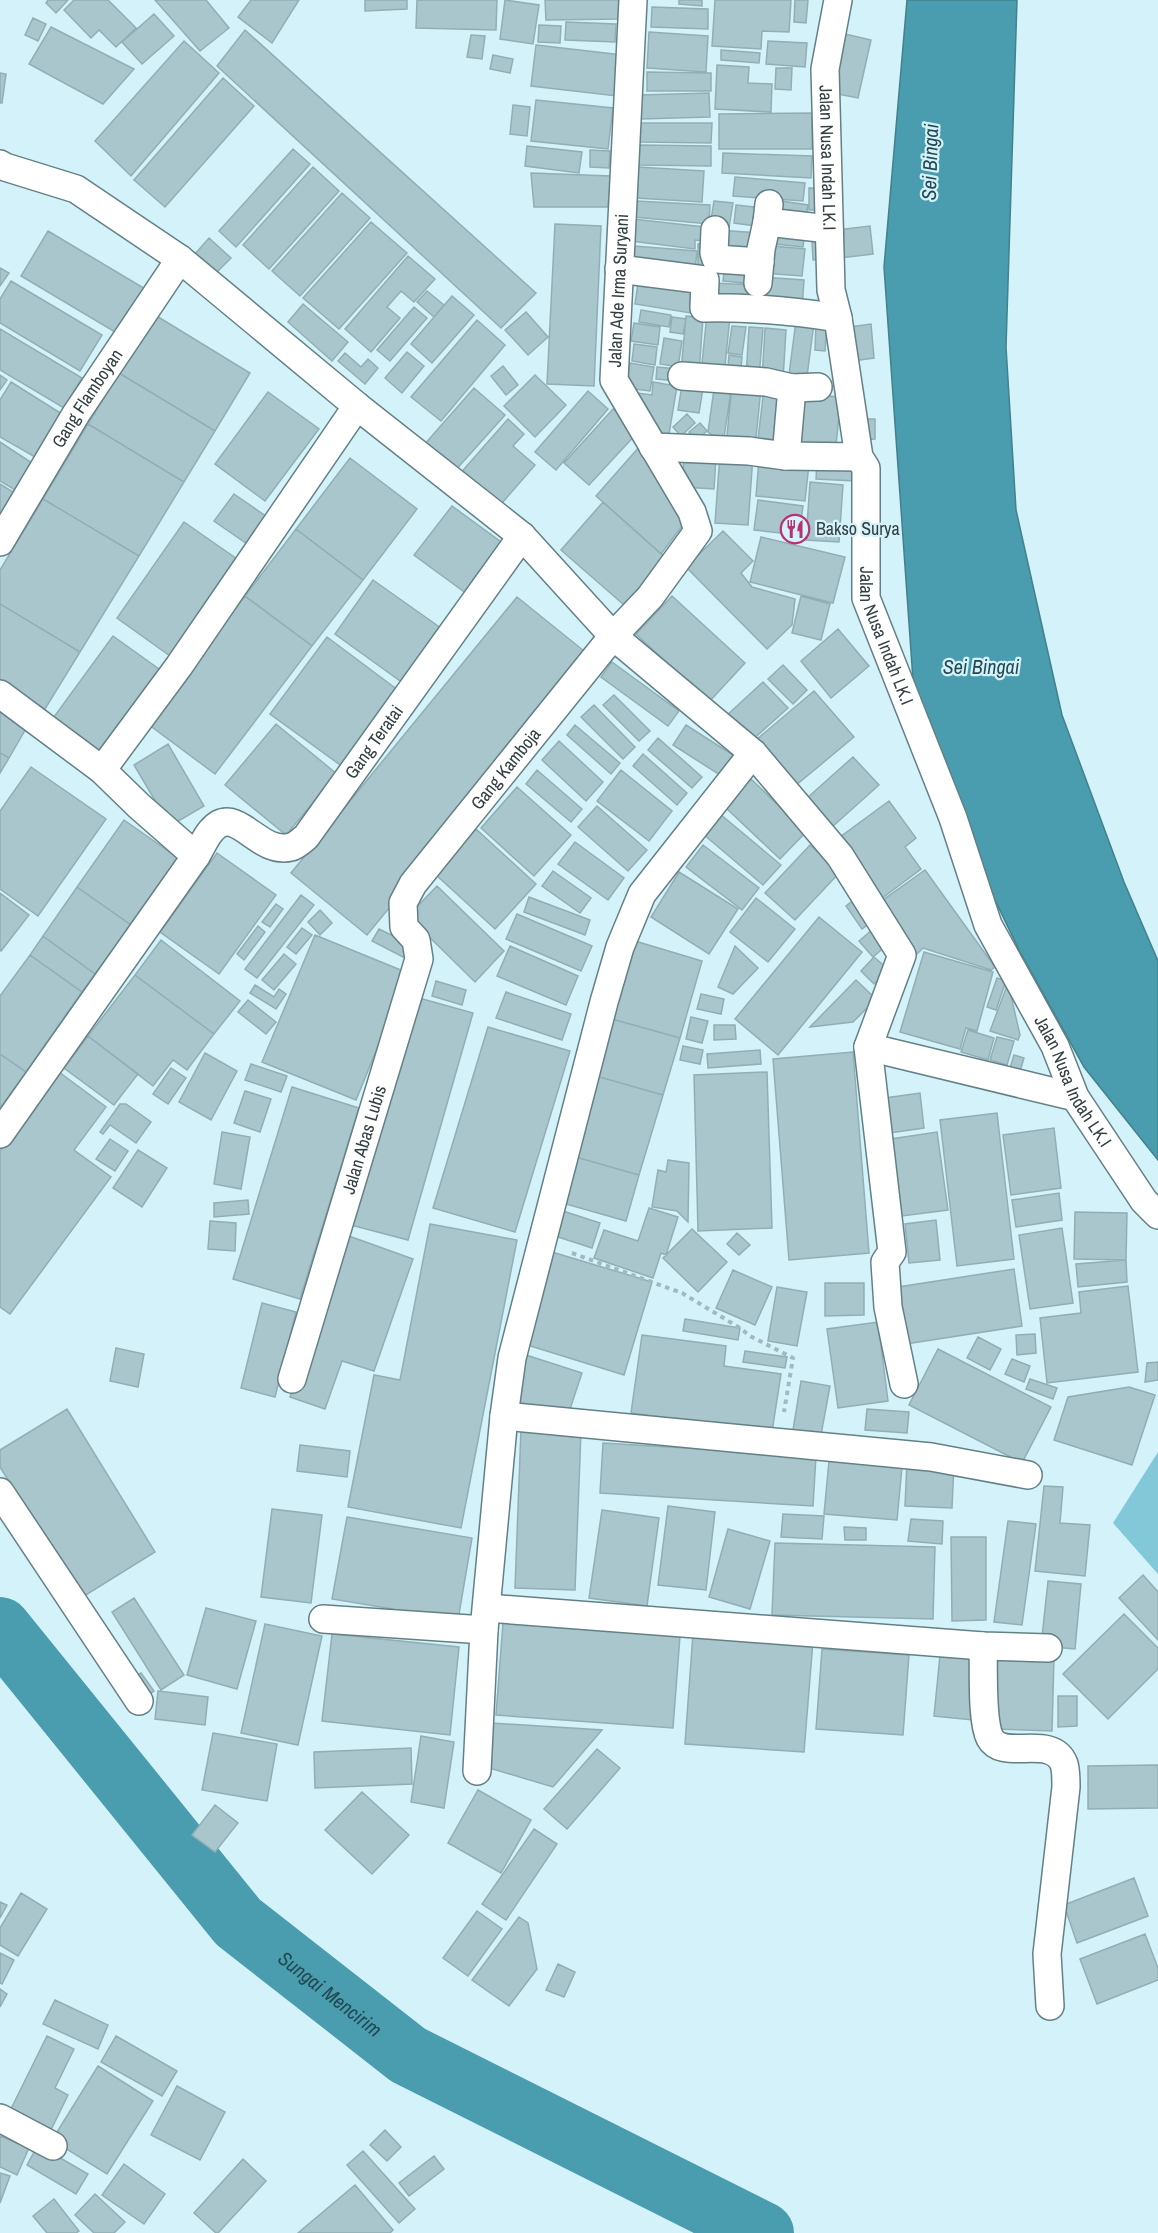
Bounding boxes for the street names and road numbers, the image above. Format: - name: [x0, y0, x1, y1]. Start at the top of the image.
- street label: Jalan Nusa Indah LK.I: [813, 85, 842, 231]
- street label: Jalan Ade Irma Suryani: [602, 213, 634, 368]
- street label: Gang Flamboyan: [46, 344, 128, 452]
- street label: Jalan Nusa Indah LK.I: [854, 567, 920, 708]
- street label: Gang Teratai: [339, 700, 409, 784]
- street label: Gang Kamboja: [465, 722, 546, 815]
- street label: Jalan Nusa Indah LK.I: [1029, 1011, 1118, 1152]
- street label: Jalan Abas Lubis: [336, 1082, 392, 1197]

